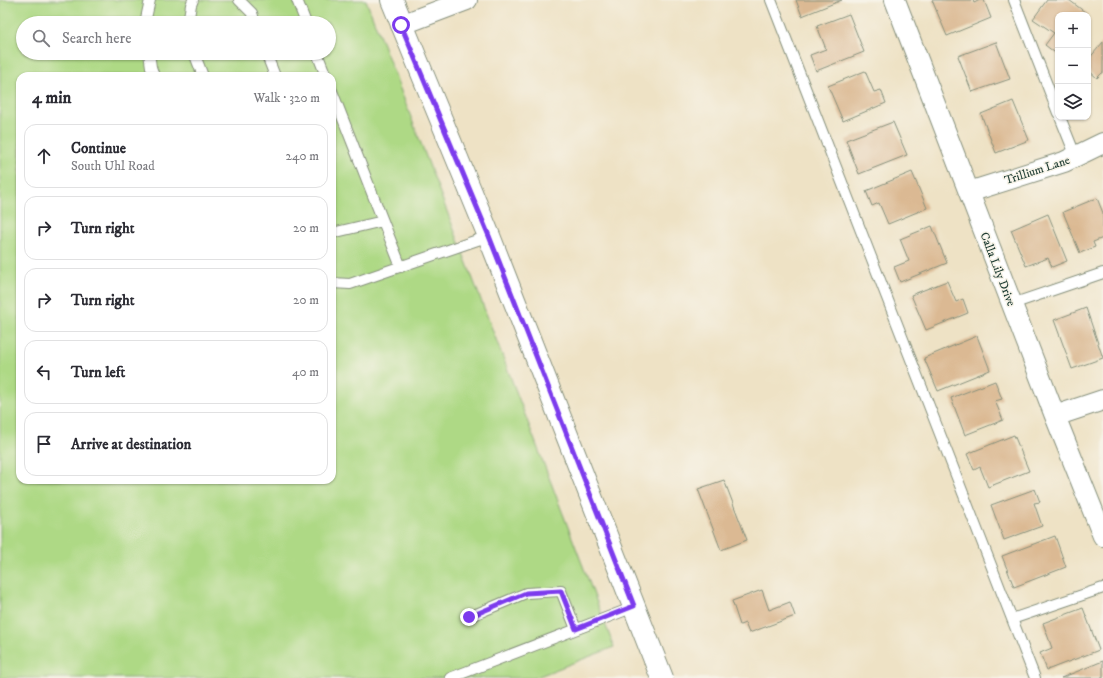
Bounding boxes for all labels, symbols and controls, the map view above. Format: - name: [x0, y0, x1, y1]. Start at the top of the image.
- map controls: [1055, 12, 1091, 120]
- button: +: [1055, 12, 1091, 48]
- search box: [16, 16, 336, 60]
- route start: [392, 16, 410, 34]
- icon: search: [30, 27, 52, 49]
- text: Search here: [62, 29, 131, 48]
- button: −: [1055, 48, 1091, 84]
- button: layers: [1055, 84, 1091, 120]
- text: 4 min: [32, 87, 71, 109]
- text: Walk · 320 m: [254, 90, 320, 106]
- text: Continue: [71, 139, 126, 158]
- icon: ahead: [33, 145, 55, 167]
- text: 240 m: [286, 148, 319, 164]
- street label: Trillium Lane: [1002, 153, 1072, 188]
- text: South Uhl Road: [71, 158, 155, 174]
- icon: right: [33, 217, 55, 239]
- text: Turn right: [71, 219, 134, 238]
- text: 20 m: [293, 220, 319, 236]
- street label: Calla Lily Drive: [977, 230, 1019, 308]
- icon: right: [33, 289, 55, 311]
- text: Turn right: [71, 291, 134, 310]
- text: 20 m: [293, 292, 319, 308]
- icon: left: [33, 361, 55, 383]
- text: Turn left: [71, 363, 125, 382]
- text: 40 m: [292, 364, 319, 380]
- icon: arrive: [33, 433, 55, 455]
- text: Arrive at destination: [71, 435, 191, 454]
- route end: [460, 608, 478, 626]

